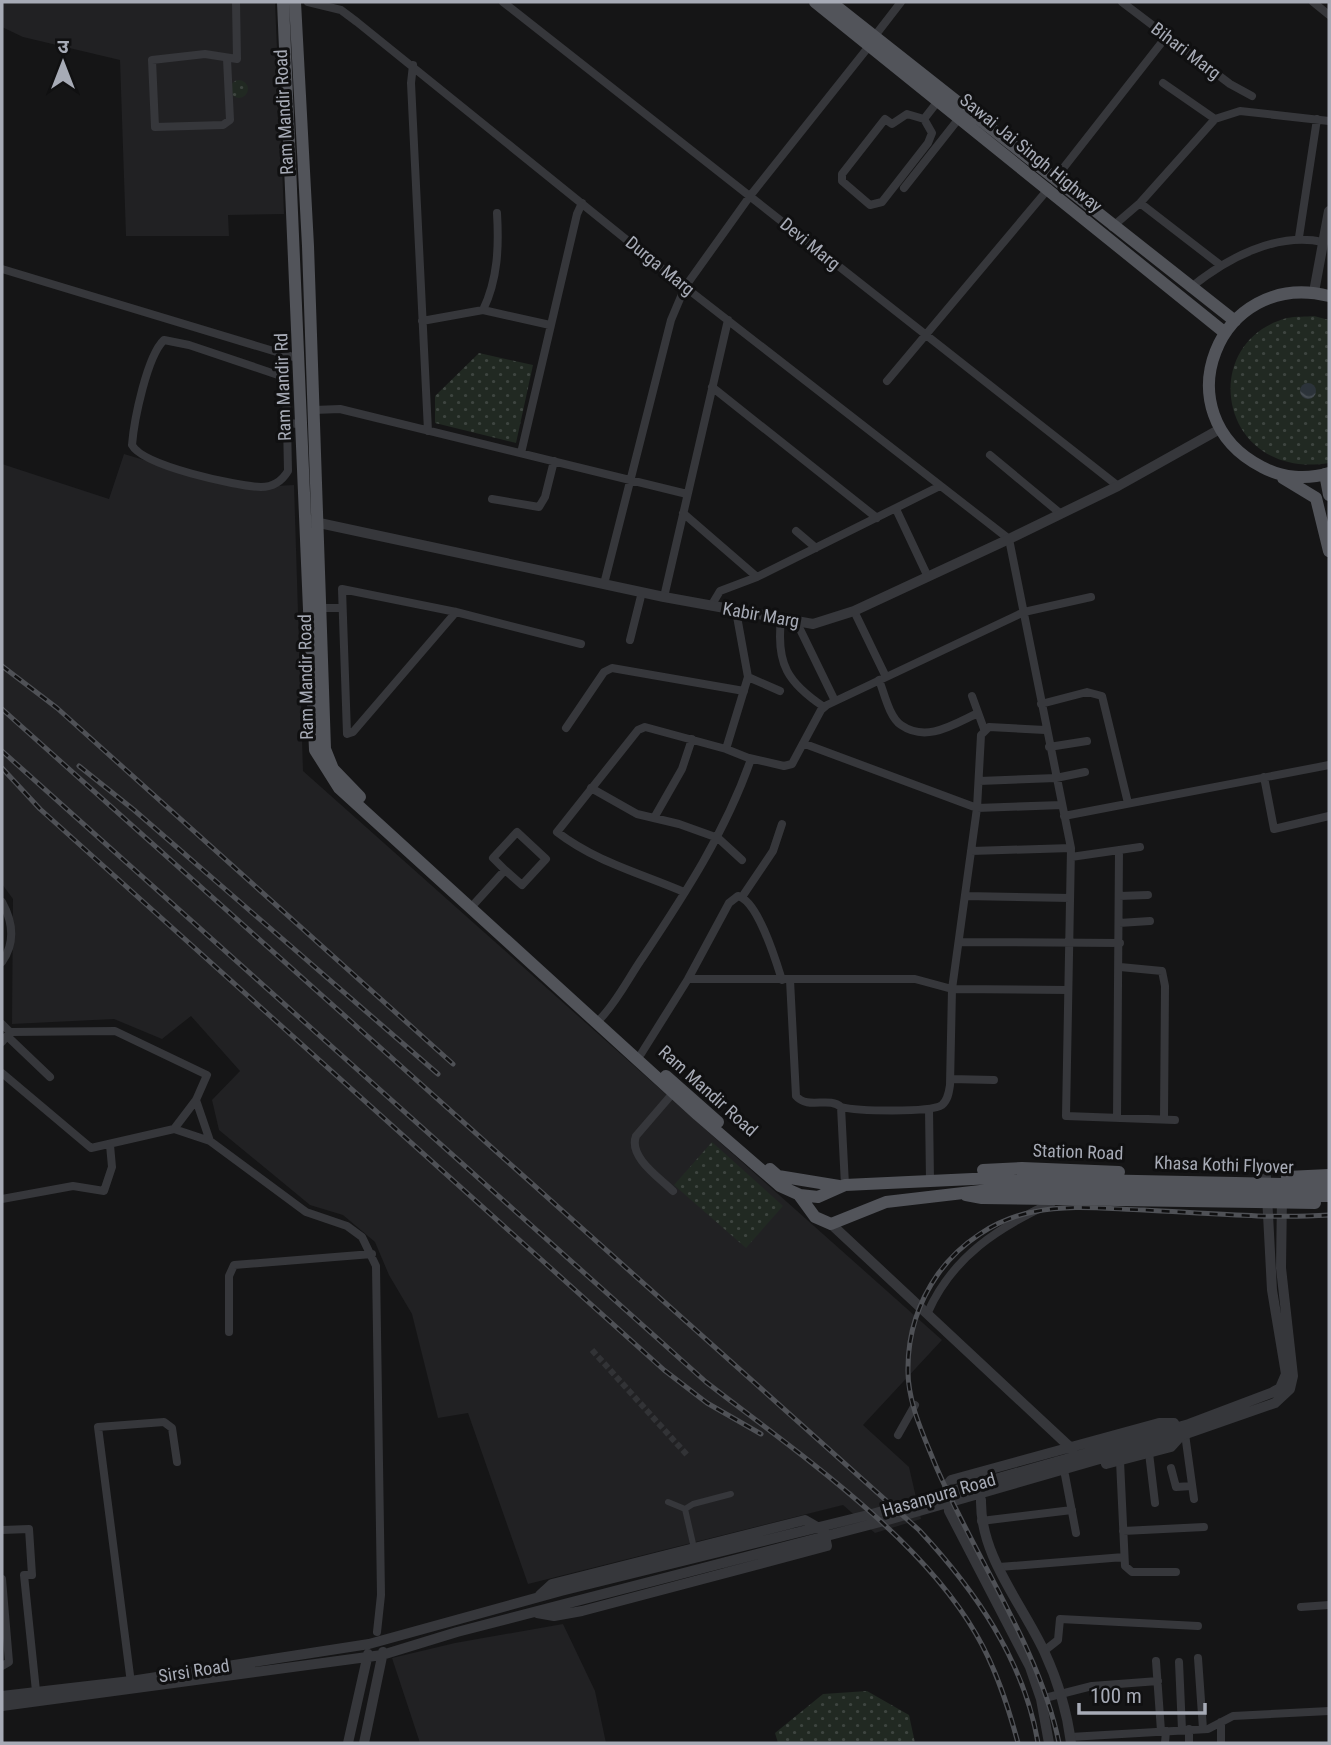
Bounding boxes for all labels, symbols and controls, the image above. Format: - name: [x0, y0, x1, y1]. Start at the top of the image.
- street label: Bihari Marg: [1147, 18, 1225, 83]
- north arrow: [28, 28, 98, 98]
- text: उ: [57, 35, 69, 58]
- street label: Ram Mandir Road: [270, 49, 297, 175]
- street label: Sawai Jai Singh Highway: [956, 89, 1107, 217]
- street label: Devi Marg: [776, 213, 845, 274]
- street label: Durga Marg: [622, 232, 699, 300]
- street label: Ram Mandir Rd: [270, 333, 295, 441]
- street label: Kabir Marg: [721, 597, 801, 632]
- street label: Ram Mandir Road: [294, 614, 317, 740]
- street label: Ram Mandir Road: [655, 1041, 762, 1140]
- street label: Station Road: [1032, 1139, 1124, 1164]
- street label: Khasa Kothi Flyover: [1154, 1152, 1295, 1177]
- street label: Hasanpura Road: [880, 1468, 998, 1521]
- street label: Sirsi Road: [157, 1655, 231, 1686]
- scale bar: [1079, 1672, 1205, 1716]
- text: 100 m: [1090, 1684, 1142, 1708]

